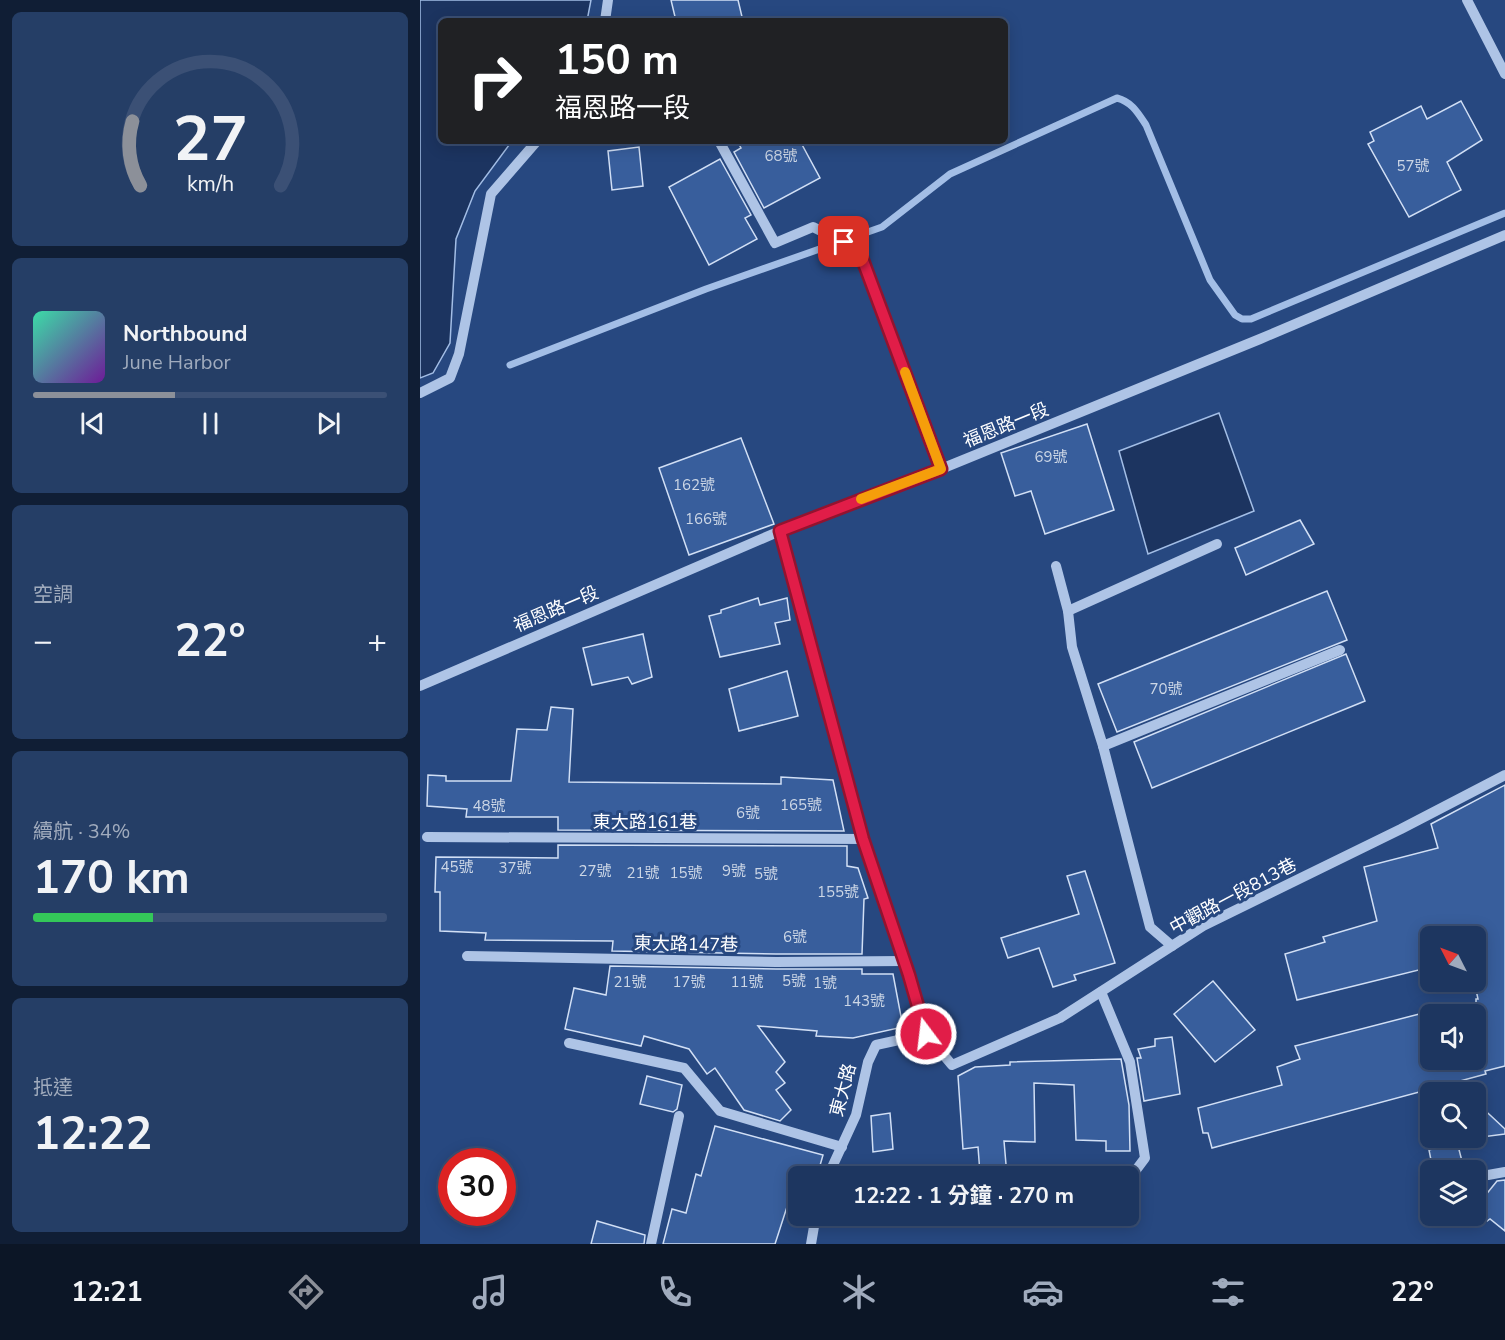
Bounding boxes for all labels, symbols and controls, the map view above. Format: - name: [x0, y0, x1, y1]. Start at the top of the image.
- text: 150 m: [555, 32, 679, 89]
- icon: right: [456, 42, 534, 120]
- text: 福恩路一段: [555, 90, 690, 127]
- text: 27: [173, 97, 247, 182]
- house number: 68號: [764, 146, 798, 166]
- house number: 57號: [1396, 156, 1430, 176]
- text: km/h: [186, 170, 234, 200]
- pin: [818, 216, 869, 267]
- icon: arrive: [827, 225, 860, 258]
- text: Northbound: [123, 319, 247, 349]
- text: June Harbor: [123, 349, 231, 376]
- street label: 福恩路一段: [960, 397, 1052, 453]
- icon: previous: [76, 407, 109, 440]
- icon: pause: [194, 407, 227, 440]
- icon: next: [312, 407, 345, 440]
- house number: 69號: [1034, 447, 1068, 467]
- house number: 162號: [673, 475, 715, 495]
- house number: 166號: [685, 509, 727, 529]
- street label: 福恩路一段: [510, 580, 602, 638]
- text: 空調: [33, 581, 73, 608]
- text: 22°: [174, 611, 246, 672]
- text: −: [33, 619, 53, 664]
- text: +: [367, 619, 387, 664]
- house number: 70號: [1149, 679, 1183, 699]
- house number: 165號: [780, 795, 822, 815]
- house number: 48號: [472, 796, 506, 816]
- house number: 6號: [736, 803, 760, 823]
- street label: 東大路161巷: [593, 810, 697, 834]
- text: 續航 · 34%: [33, 818, 130, 845]
- text: 170 km: [33, 848, 190, 909]
- street label: 中觀路一段813巷: [1165, 852, 1301, 940]
- house number: 45號: [440, 857, 474, 877]
- house number: 37號: [498, 858, 532, 878]
- house number: 27號: [578, 861, 612, 881]
- house number: 9號: [722, 861, 746, 881]
- house number: 21號: [626, 863, 660, 883]
- house number: 15號: [669, 863, 703, 883]
- house number: 5號: [754, 864, 778, 884]
- house number: 155號: [817, 882, 859, 902]
- north arrow: [1420, 926, 1486, 992]
- map controls: [1420, 926, 1486, 1226]
- house number: 6號: [783, 927, 807, 947]
- street label: 東大路147巷: [634, 931, 738, 957]
- house number: 5號: [782, 971, 806, 991]
- house number: 21號: [613, 972, 647, 992]
- house number: 17號: [672, 972, 706, 992]
- house number: 11號: [730, 972, 764, 992]
- house number: 1號: [813, 973, 837, 993]
- house number: 143號: [843, 991, 885, 1011]
- position arrow: [894, 1002, 958, 1066]
- button: sound: [1420, 1004, 1486, 1070]
- street label: 東大路: [824, 1061, 862, 1119]
- text: 抵達: [33, 1074, 73, 1101]
- button: search: [1420, 1082, 1486, 1148]
- text: 12:22: [33, 1104, 152, 1165]
- speed limit sign: 30: [438, 1148, 516, 1226]
- button: layers: [1420, 1160, 1486, 1226]
- text: 12:22 · 1 分鐘 · 270 m: [853, 1181, 1074, 1211]
- icon: directions: [285, 1271, 327, 1313]
- icon: music: [469, 1271, 511, 1313]
- icon: phone: [654, 1271, 696, 1313]
- icon: climate: [838, 1271, 880, 1313]
- icon: car: [1022, 1271, 1064, 1313]
- icon: filters: [1207, 1271, 1249, 1313]
- text: 12:21: [71, 1274, 143, 1311]
- text: 22°: [1391, 1274, 1434, 1311]

